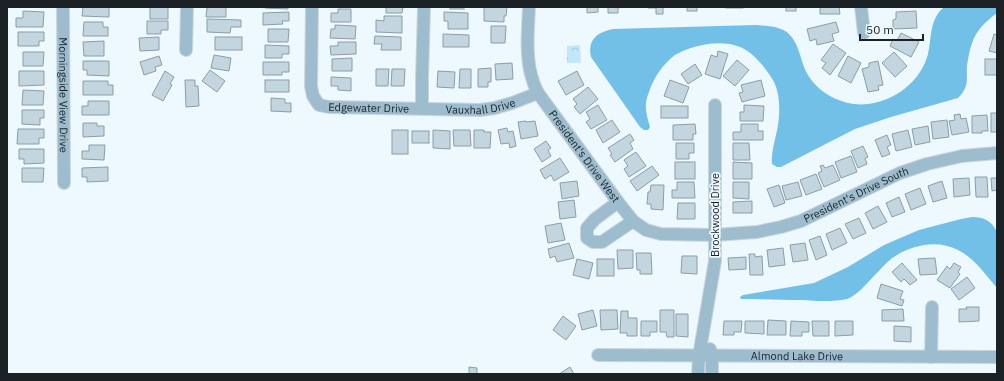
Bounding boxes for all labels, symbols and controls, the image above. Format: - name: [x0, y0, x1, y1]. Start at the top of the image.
- scale bar: [860, 16, 923, 42]
- text: 50 m: [866, 22, 894, 37]
- street label: Morningside View Drive: [56, 37, 71, 153]
- street label: Vauxhall Drive: [445, 95, 517, 117]
- street label: Edgewater Drive: [328, 100, 409, 116]
- street label: President's Drive West: [546, 107, 623, 205]
- street label: President's Drive South: [801, 164, 910, 226]
- street label: Brockwood Drive: [708, 173, 722, 257]
- street label: Almond Lake Drive: [751, 349, 843, 363]

